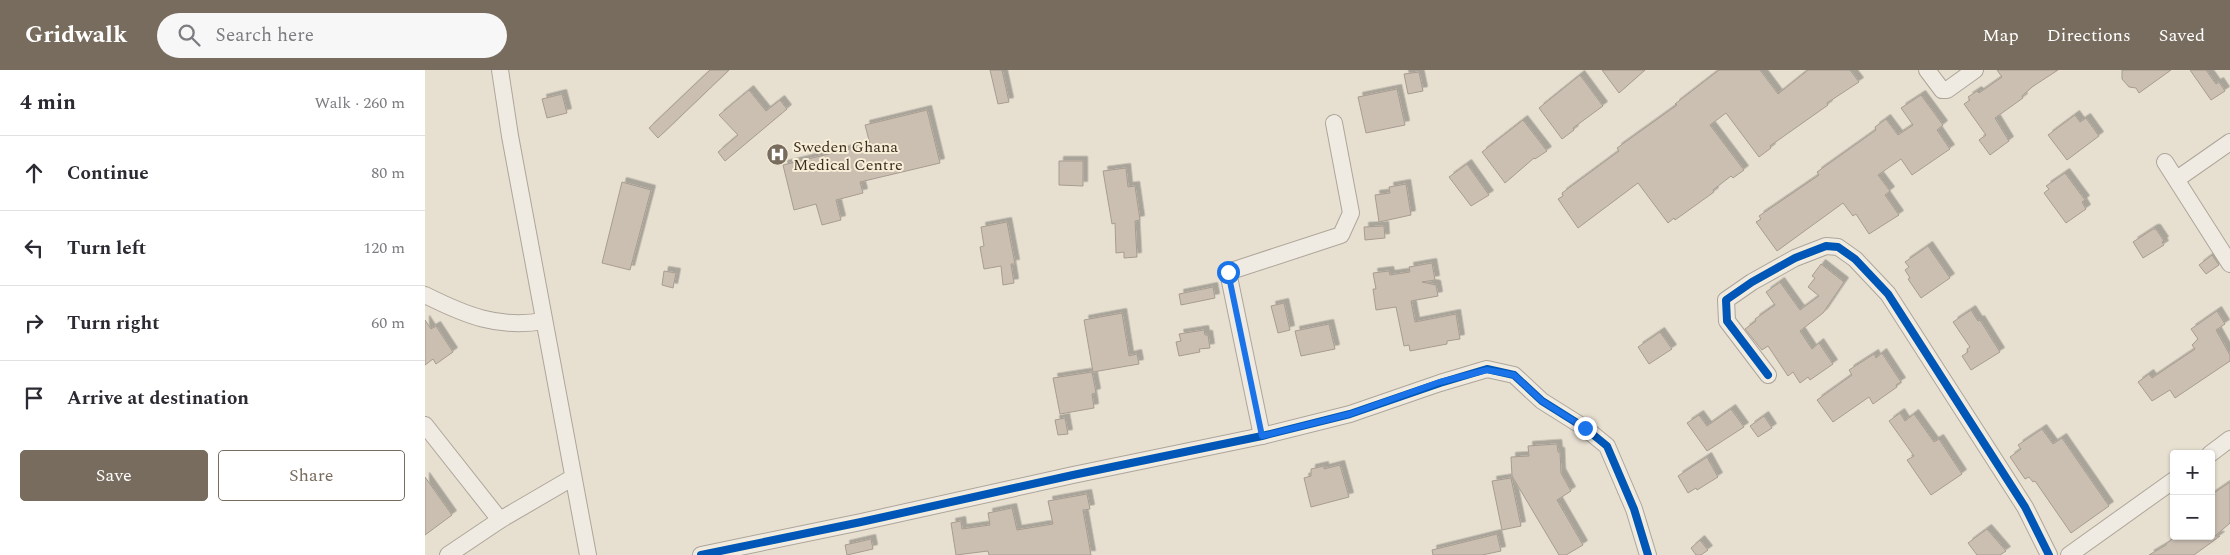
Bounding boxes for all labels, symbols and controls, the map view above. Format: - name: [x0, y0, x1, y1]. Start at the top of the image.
- search box: [157, 13, 507, 58]
- text: Gridwalk: [25, 17, 127, 53]
- icon: search: [175, 21, 203, 49]
- text: Search here: [215, 21, 314, 50]
- text: Map: [1983, 22, 2019, 49]
- text: Directions: [2047, 22, 2131, 49]
- text: Saved: [2159, 22, 2205, 49]
- text: 4 min: [20, 87, 76, 119]
- text: Walk · 260 m: [314, 91, 405, 115]
- place label: Sweden Ghana Medical Centre: [793, 135, 903, 177]
- hospital icon: Sweden Ghana Medical Centre: [765, 143, 789, 167]
- icon: ahead: [20, 159, 48, 187]
- text: Continue: [67, 159, 149, 188]
- text: 80 m: [371, 161, 405, 185]
- icon: left: [20, 234, 48, 262]
- text: Turn left: [67, 234, 146, 263]
- text: 120 m: [363, 236, 405, 260]
- route start: [1217, 261, 1240, 284]
- icon: right: [20, 309, 48, 337]
- text: Turn right: [67, 309, 160, 338]
- text: 60 m: [371, 311, 405, 335]
- icon: arrive: [20, 384, 48, 412]
- text: Arrive at destination: [67, 384, 249, 413]
- route end: [1574, 417, 1597, 440]
- button: Save: [20, 450, 208, 501]
- button: Share: [218, 450, 405, 501]
- map controls: [2170, 450, 2215, 540]
- button: +: [2170, 450, 2215, 495]
- button: −: [2170, 495, 2215, 540]

